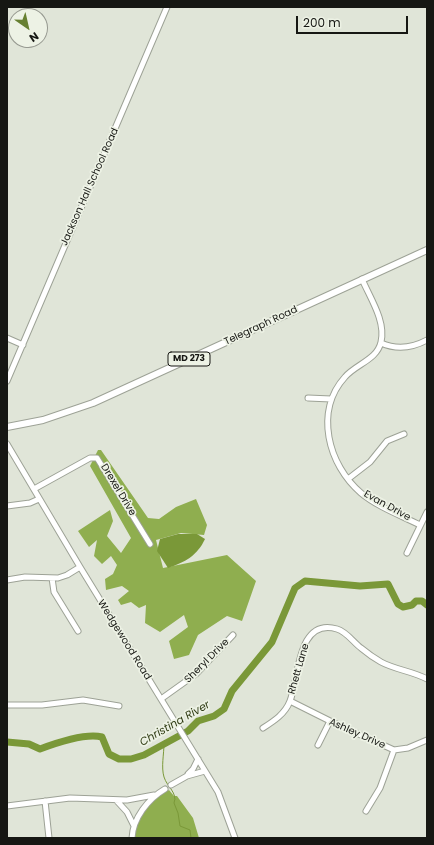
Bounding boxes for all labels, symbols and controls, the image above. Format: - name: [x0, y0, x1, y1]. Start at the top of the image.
- north arrow: [8, 8, 48, 48]
- scale bar: [298, 8, 410, 34]
- text: 200 m: [303, 14, 341, 31]
- text: N: [26, 28, 42, 46]
- street label: Jackson Hall School Road: [59, 126, 121, 248]
- street label: Telegraph Road: [223, 304, 299, 348]
- road number: MD 273: [168, 352, 210, 366]
- street label: Drexel Drive: [98, 462, 138, 518]
- street label: Evan Drive: [362, 488, 412, 524]
- street label: Wedgewood Road: [95, 598, 153, 682]
- street label: Sheryl Drive: [182, 636, 232, 686]
- street label: Rhett Lane: [286, 642, 312, 696]
- water label: Christina River: [137, 699, 213, 749]
- street label: Ashley Drive: [327, 716, 387, 752]

